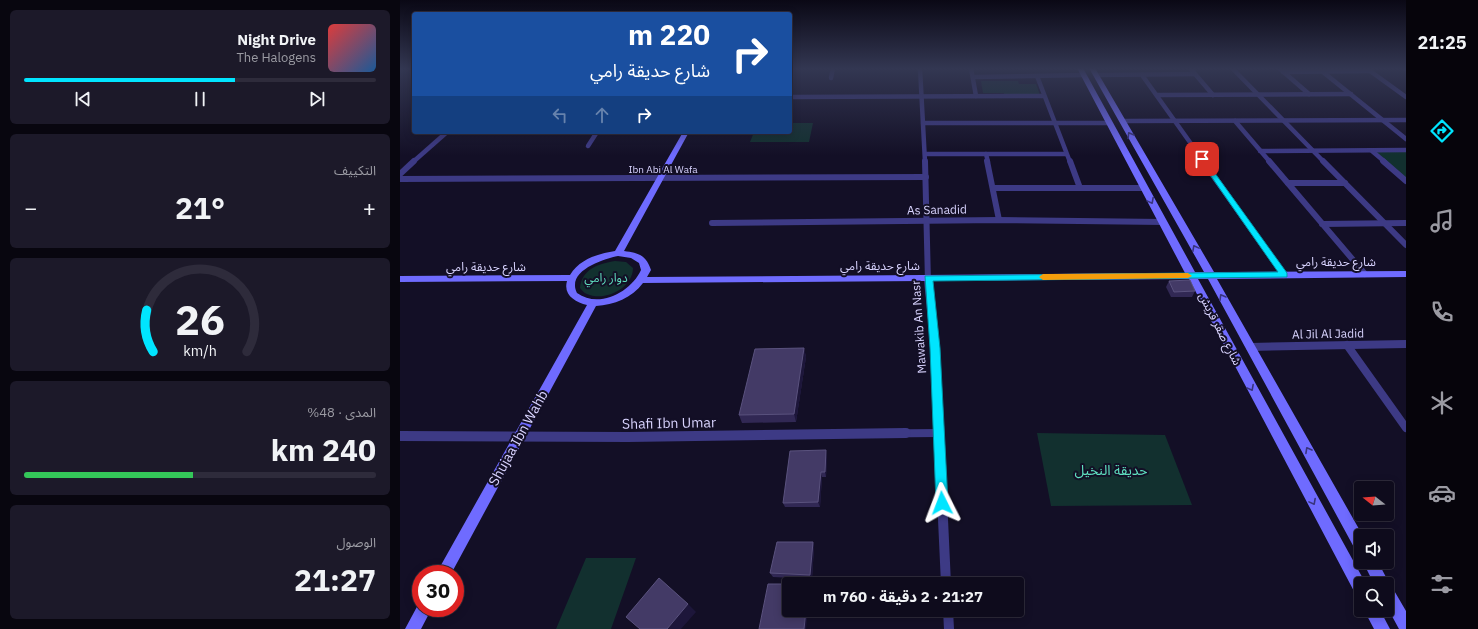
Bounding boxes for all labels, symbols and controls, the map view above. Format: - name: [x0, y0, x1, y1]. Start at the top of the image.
- text: 220 m: [628, 16, 710, 53]
- icon: right: [724, 28, 776, 80]
- text: Night Drive: [237, 30, 316, 49]
- text: 21:25: [1417, 31, 1467, 54]
- text: The Halogens: [236, 49, 316, 66]
- text: شارع حديقة رامي: [590, 59, 710, 82]
- icon: previous: [72, 88, 94, 110]
- icon: pause: [189, 88, 211, 110]
- icon: next: [306, 88, 328, 110]
- icon: left: [549, 104, 571, 126]
- icon: ahead: [591, 104, 613, 126]
- icon: right: [633, 104, 655, 126]
- icon: directions: [1428, 117, 1456, 145]
- one-way arrow: [1128, 132, 1135, 139]
- pin: [1185, 142, 1219, 176]
- icon: arrive: [1191, 148, 1213, 170]
- text: التكييف: [334, 162, 376, 179]
- street label: Ibn Abi Al Wafa: [628, 163, 698, 176]
- text: 21°: [175, 188, 225, 227]
- text: −: [24, 193, 37, 222]
- text: +: [363, 193, 376, 222]
- one-way arrow: [1147, 197, 1154, 204]
- street label: As Sanadid: [907, 201, 967, 218]
- icon: music: [1428, 207, 1456, 235]
- one-way arrow: [1192, 244, 1199, 252]
- street label: شارع حديقة رامي: [1296, 254, 1376, 272]
- street label: شارع حديقة رامي: [840, 258, 920, 276]
- street label: شارع حديقة رامي: [446, 259, 526, 277]
- park label: دوار رامي: [584, 270, 628, 288]
- street label: Mawakib An Nasr: [908, 279, 929, 374]
- street label: شارع صقر قريش: [1194, 290, 1245, 368]
- text: 26: [175, 292, 225, 346]
- one-way arrow: [1220, 294, 1227, 301]
- icon: phone: [1428, 298, 1456, 326]
- street label: Al Jil Al Jadid: [1292, 325, 1364, 342]
- text: km/h: [183, 341, 217, 360]
- one-way arrow: [1247, 384, 1254, 391]
- street label: Shujaa Ibn Wahb: [484, 387, 552, 489]
- icon: climate: [1428, 389, 1456, 417]
- text: المدى · 48%: [307, 404, 376, 421]
- street label: Shafi Ibn Umar: [622, 413, 716, 433]
- text: 240 km: [271, 430, 376, 469]
- one-way arrow: [1305, 447, 1313, 454]
- park label: حديقة النخيل: [1074, 461, 1148, 479]
- icon: car: [1428, 479, 1456, 507]
- north arrow: [1354, 481, 1394, 521]
- map controls: [1354, 481, 1394, 617]
- position arrow: [921, 482, 963, 524]
- one-way arrow: [1309, 498, 1316, 505]
- button: sound: [1354, 529, 1394, 569]
- text: الوصول: [336, 534, 376, 551]
- text: 21:27: [294, 560, 376, 599]
- speed limit sign: 30: [412, 565, 464, 617]
- icon: filters: [1428, 570, 1456, 598]
- button: search: [1354, 577, 1394, 617]
- text: 21:27 · 2 دقيقة · 760 m: [823, 587, 983, 606]

